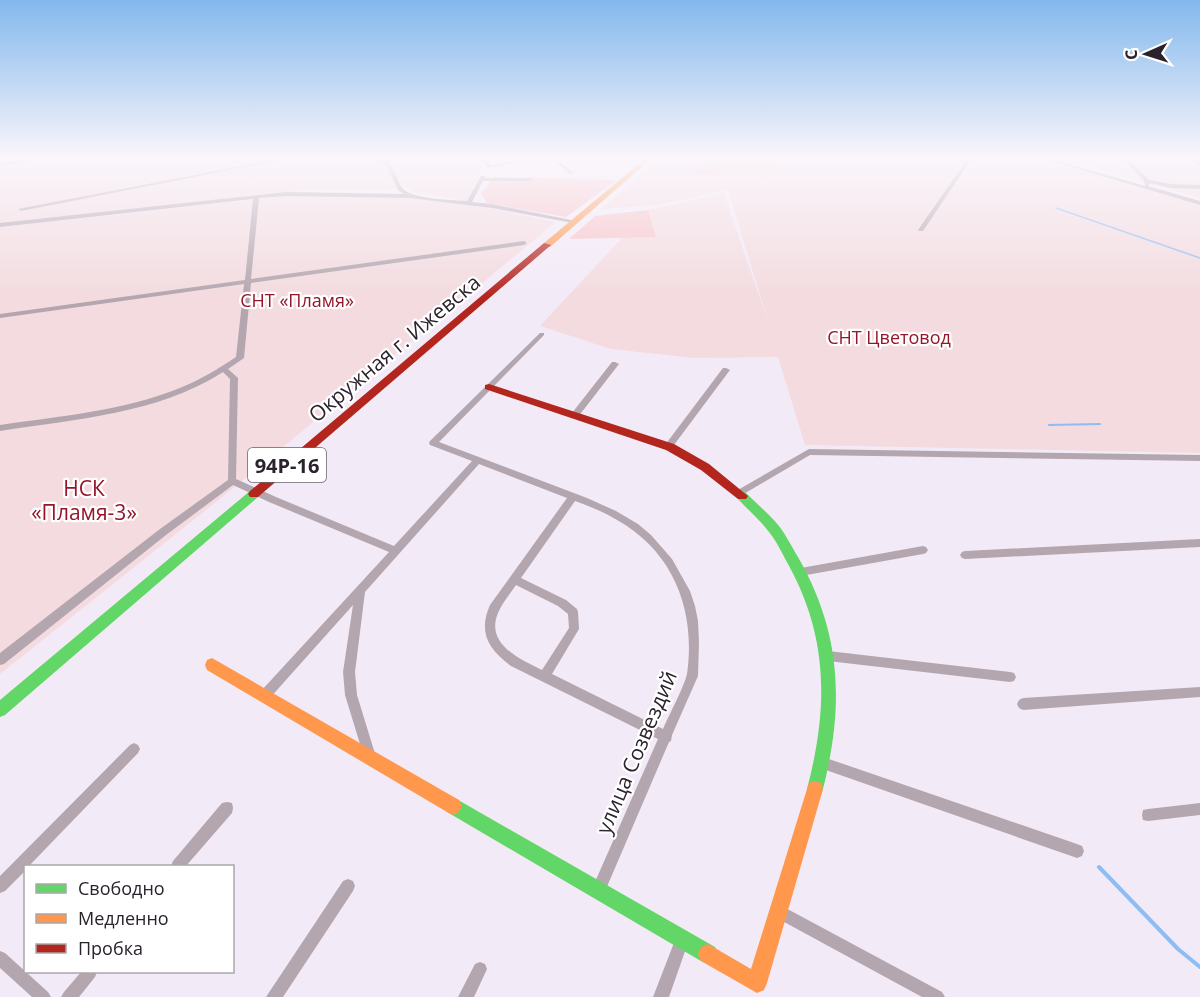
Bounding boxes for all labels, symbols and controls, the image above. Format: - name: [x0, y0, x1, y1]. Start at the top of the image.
- north arrow: [1116, 24, 1176, 84]
- text: С: [1120, 49, 1142, 60]
- street label: Окружная г. Ижевска: [302, 268, 486, 428]
- park label: СНТ «Пламя»: [240, 288, 354, 312]
- park label: СНТ Цветовод: [827, 325, 951, 349]
- road number: 94Р-16: [248, 448, 326, 482]
- park label: НСК «Пламя-3»: [31, 474, 137, 526]
- street label: улица Созвездий: [589, 666, 683, 838]
- legend: [24, 865, 234, 973]
- text: Свободно: [78, 876, 165, 900]
- text: Медленно: [78, 906, 169, 930]
- text: Пробка: [78, 936, 143, 960]

